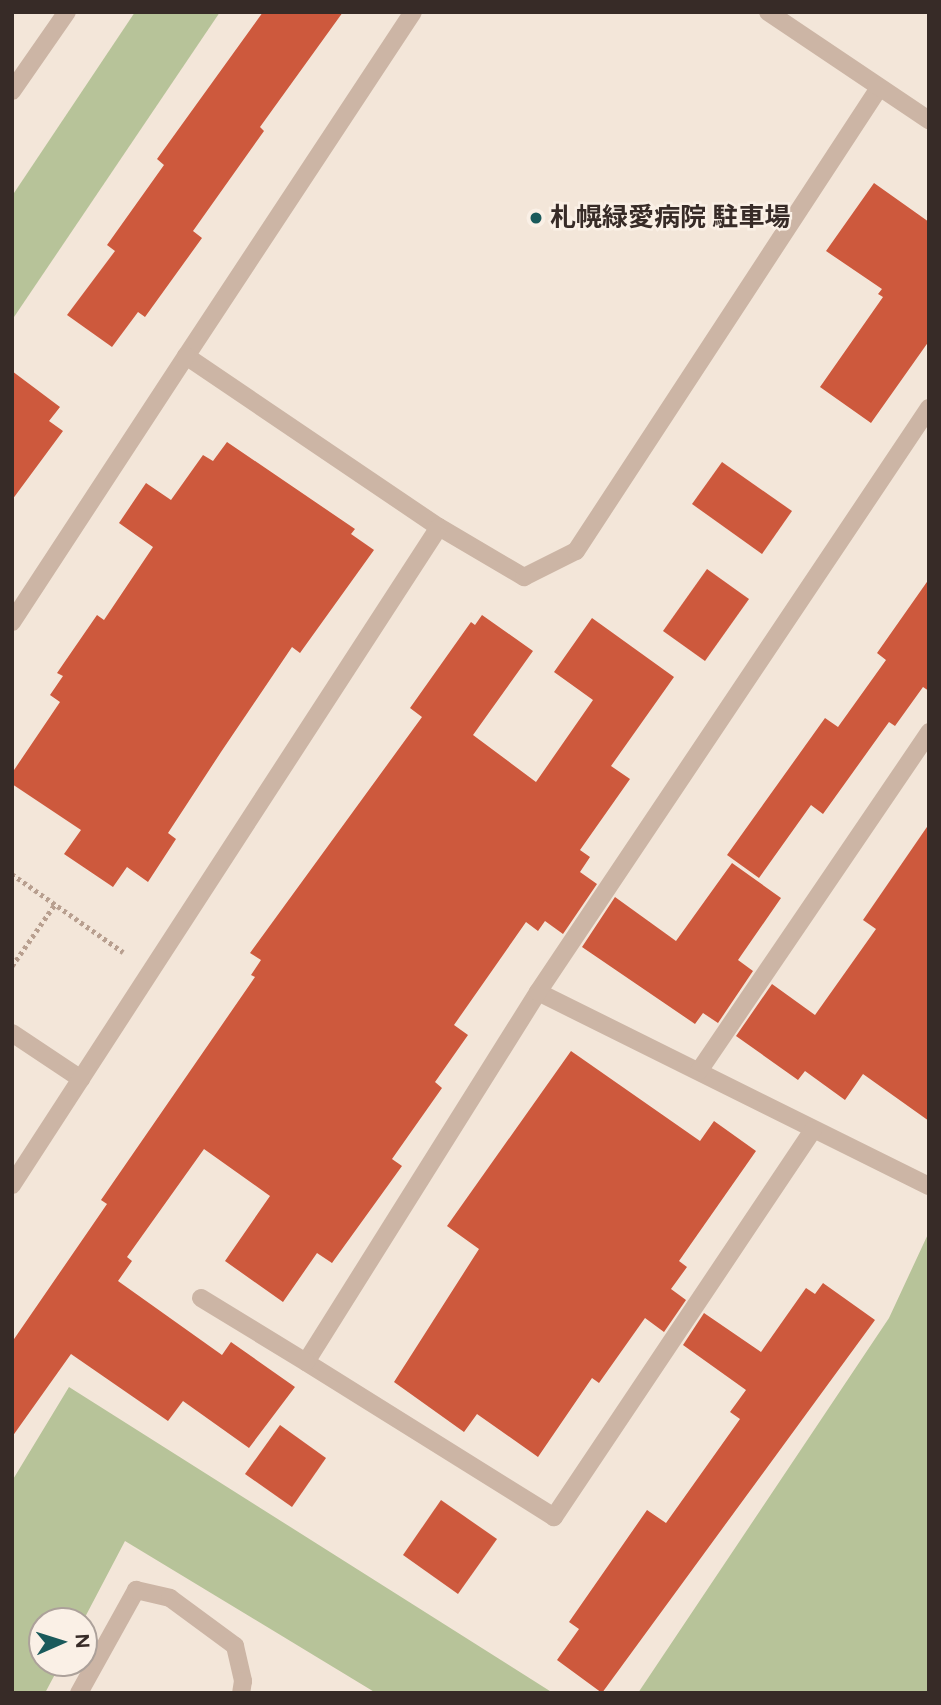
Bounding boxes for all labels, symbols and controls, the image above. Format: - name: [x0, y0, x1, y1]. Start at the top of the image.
- place label: 札幌緑愛病院 駐車場: [550, 202, 790, 234]
- marker: 札幌緑愛病院 駐車場: [528, 210, 544, 226]
- north arrow: [28, 1607, 98, 1677]
- text: N: [71, 1633, 94, 1649]

